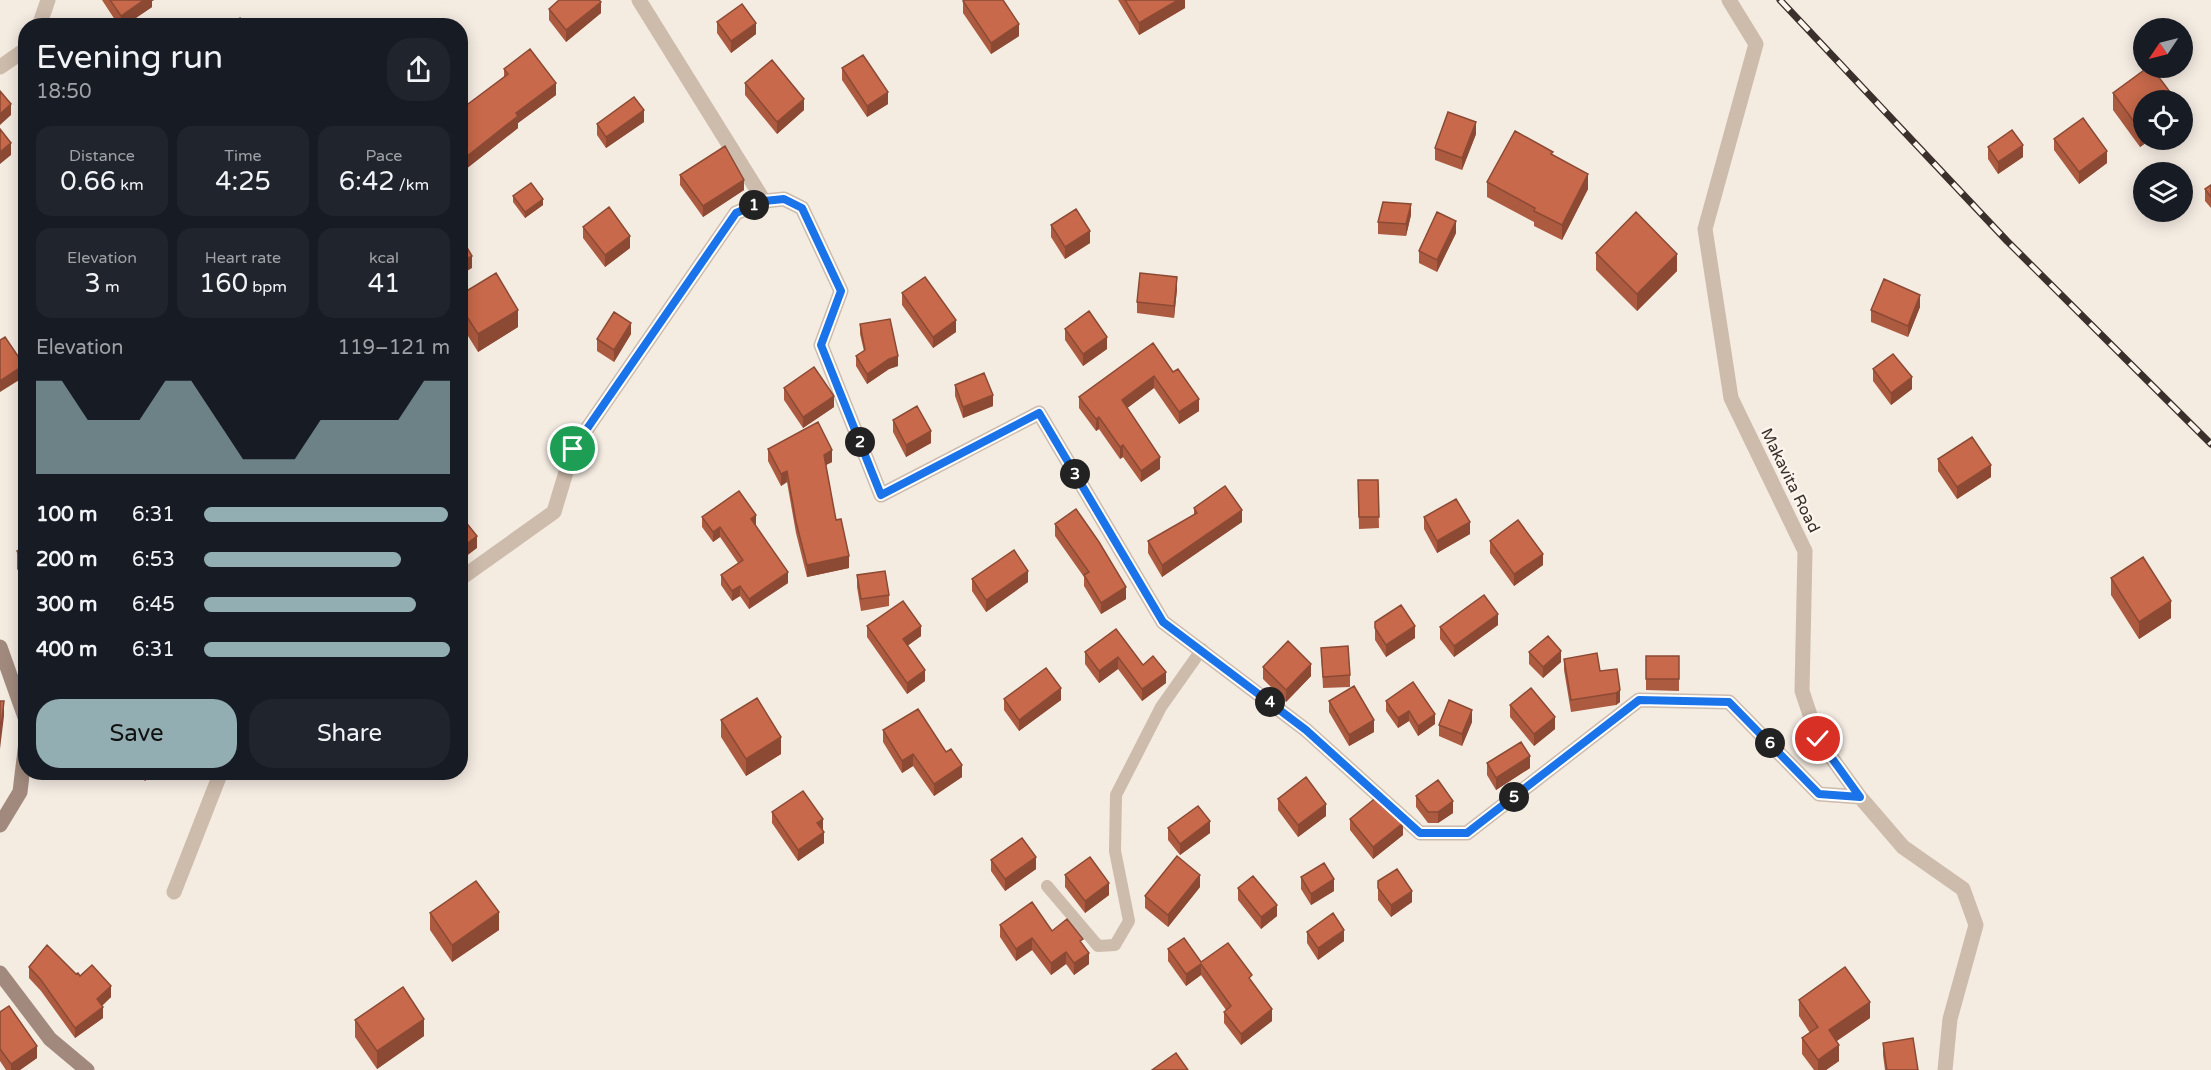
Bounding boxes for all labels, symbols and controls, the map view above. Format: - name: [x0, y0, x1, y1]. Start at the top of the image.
- north arrow: [2133, 18, 2193, 78]
- map controls: [2133, 18, 2193, 222]
- text: Evening run: [36, 38, 223, 77]
- button: share: [387, 38, 450, 101]
- text: 18:50: [36, 80, 91, 104]
- button: locate: [2133, 90, 2193, 150]
- text: Distance: [69, 146, 135, 166]
- text: Time: [224, 146, 262, 166]
- text: Pace: [366, 146, 402, 166]
- button: layers: [2133, 162, 2193, 222]
- text: 0.66: [60, 166, 116, 197]
- text: 4:25: [215, 166, 271, 197]
- text: 6:42: [339, 166, 395, 197]
- text: km: [116, 175, 144, 195]
- text: /km: [395, 175, 429, 195]
- pin: 1: [739, 190, 769, 220]
- text: 1: [749, 195, 759, 215]
- text: Elevation: [67, 248, 137, 268]
- text: Heart rate: [205, 248, 281, 268]
- text: kcal: [369, 248, 399, 268]
- text: 3: [84, 268, 101, 299]
- text: 160: [199, 268, 248, 299]
- text: 41: [368, 268, 400, 299]
- text: m: [101, 277, 120, 297]
- text: bpm: [248, 277, 287, 297]
- text: Elevation: [36, 336, 123, 360]
- text: 119–121 m: [337, 336, 450, 360]
- pin: [547, 423, 598, 474]
- street label: Makavita Road: [1756, 425, 1824, 536]
- pin: 2: [845, 427, 875, 457]
- icon: arrive: [556, 432, 589, 465]
- text: 2: [855, 432, 865, 452]
- pin: 3: [1060, 459, 1090, 489]
- text: 3: [1070, 464, 1080, 484]
- text: 100 m: [36, 503, 97, 527]
- text: 6:31: [132, 503, 175, 527]
- text: 200 m: [36, 548, 97, 572]
- text: 6:53: [132, 548, 175, 572]
- text: 300 m: [36, 593, 97, 617]
- text: 6:45: [132, 593, 175, 617]
- text: 400 m: [36, 638, 97, 662]
- text: 6:31: [132, 638, 175, 662]
- pin: 4: [1255, 687, 1285, 717]
- text: 4: [1265, 692, 1275, 712]
- button: Save: [36, 699, 237, 768]
- button: Share: [249, 699, 450, 768]
- pin: [1792, 713, 1843, 764]
- icon: check: [1801, 722, 1834, 755]
- pin: 6: [1755, 728, 1785, 758]
- text: 6: [1765, 733, 1775, 753]
- pin: 5: [1499, 782, 1529, 812]
- text: 5: [1509, 787, 1519, 807]

